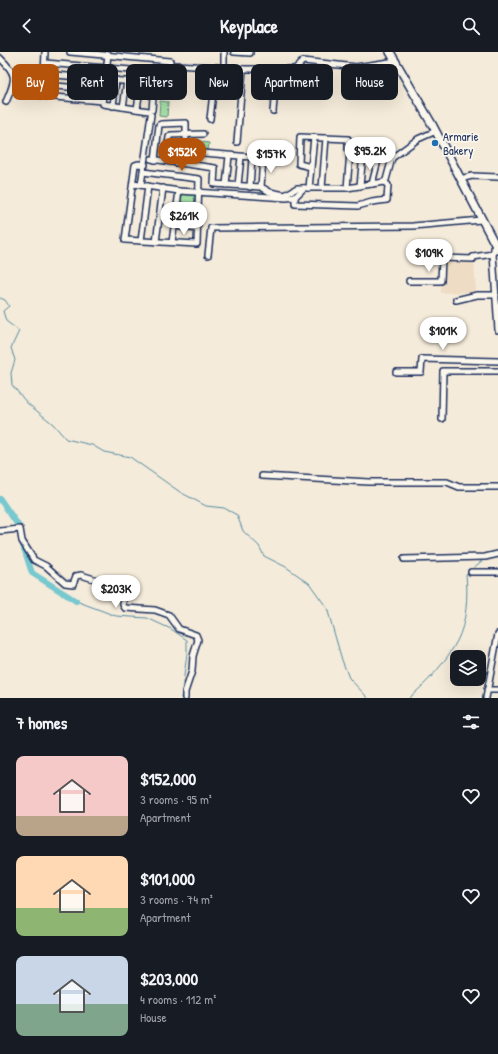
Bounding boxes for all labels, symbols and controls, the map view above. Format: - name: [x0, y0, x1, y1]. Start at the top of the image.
- text: Keyplace: [220, 14, 278, 39]
- icon: back: [16, 15, 38, 37]
- icon: search: [460, 15, 482, 37]
- chip: Buy: [12, 64, 59, 100]
- chip: Rent: [67, 64, 118, 100]
- chip: Filters: [126, 64, 187, 100]
- chip: New: [195, 64, 243, 100]
- chip: Apartment: [251, 64, 333, 100]
- chip: House: [341, 64, 398, 100]
- place label: Armarie Bakery: [443, 128, 479, 159]
- pin: $95.2K: [337, 137, 403, 171]
- pin: $152K: [154, 138, 210, 172]
- marker: Armarie Bakery: [430, 138, 440, 148]
- pin: $157K: [243, 140, 299, 174]
- text: $95.2K: [354, 141, 386, 159]
- text: $152K: [167, 142, 197, 160]
- text: $157K: [256, 144, 286, 162]
- pin: $261K: [156, 202, 212, 236]
- text: $261K: [169, 206, 199, 224]
- pin: $109K: [401, 239, 457, 273]
- text: $109K: [415, 243, 443, 261]
- pin: $101K: [415, 317, 471, 351]
- text: $101K: [429, 321, 457, 339]
- pin: $203K: [88, 575, 144, 609]
- text: $203K: [100, 579, 132, 597]
- map controls: [450, 650, 486, 686]
- button: layers: [450, 650, 486, 686]
- text: 7 homes: [16, 711, 67, 734]
- icon: filters: [460, 711, 482, 733]
- text: $152,000: [140, 767, 196, 790]
- icon: home: [48, 772, 96, 820]
- icon: heart: [460, 785, 482, 807]
- text: 3 rooms · 95 m²: [140, 790, 212, 808]
- text: Apartment: [140, 808, 191, 826]
- text: $101,000: [140, 867, 195, 890]
- icon: home: [48, 872, 96, 920]
- icon: heart: [460, 885, 482, 907]
- text: 3 rooms · 74 m²: [140, 890, 213, 908]
- text: Apartment: [140, 908, 191, 926]
- text: $203,000: [140, 967, 198, 990]
- icon: home: [48, 972, 96, 1020]
- icon: heart: [460, 985, 482, 1007]
- text: 4 rooms · 112 m²: [140, 990, 216, 1008]
- text: House: [140, 1008, 167, 1026]

